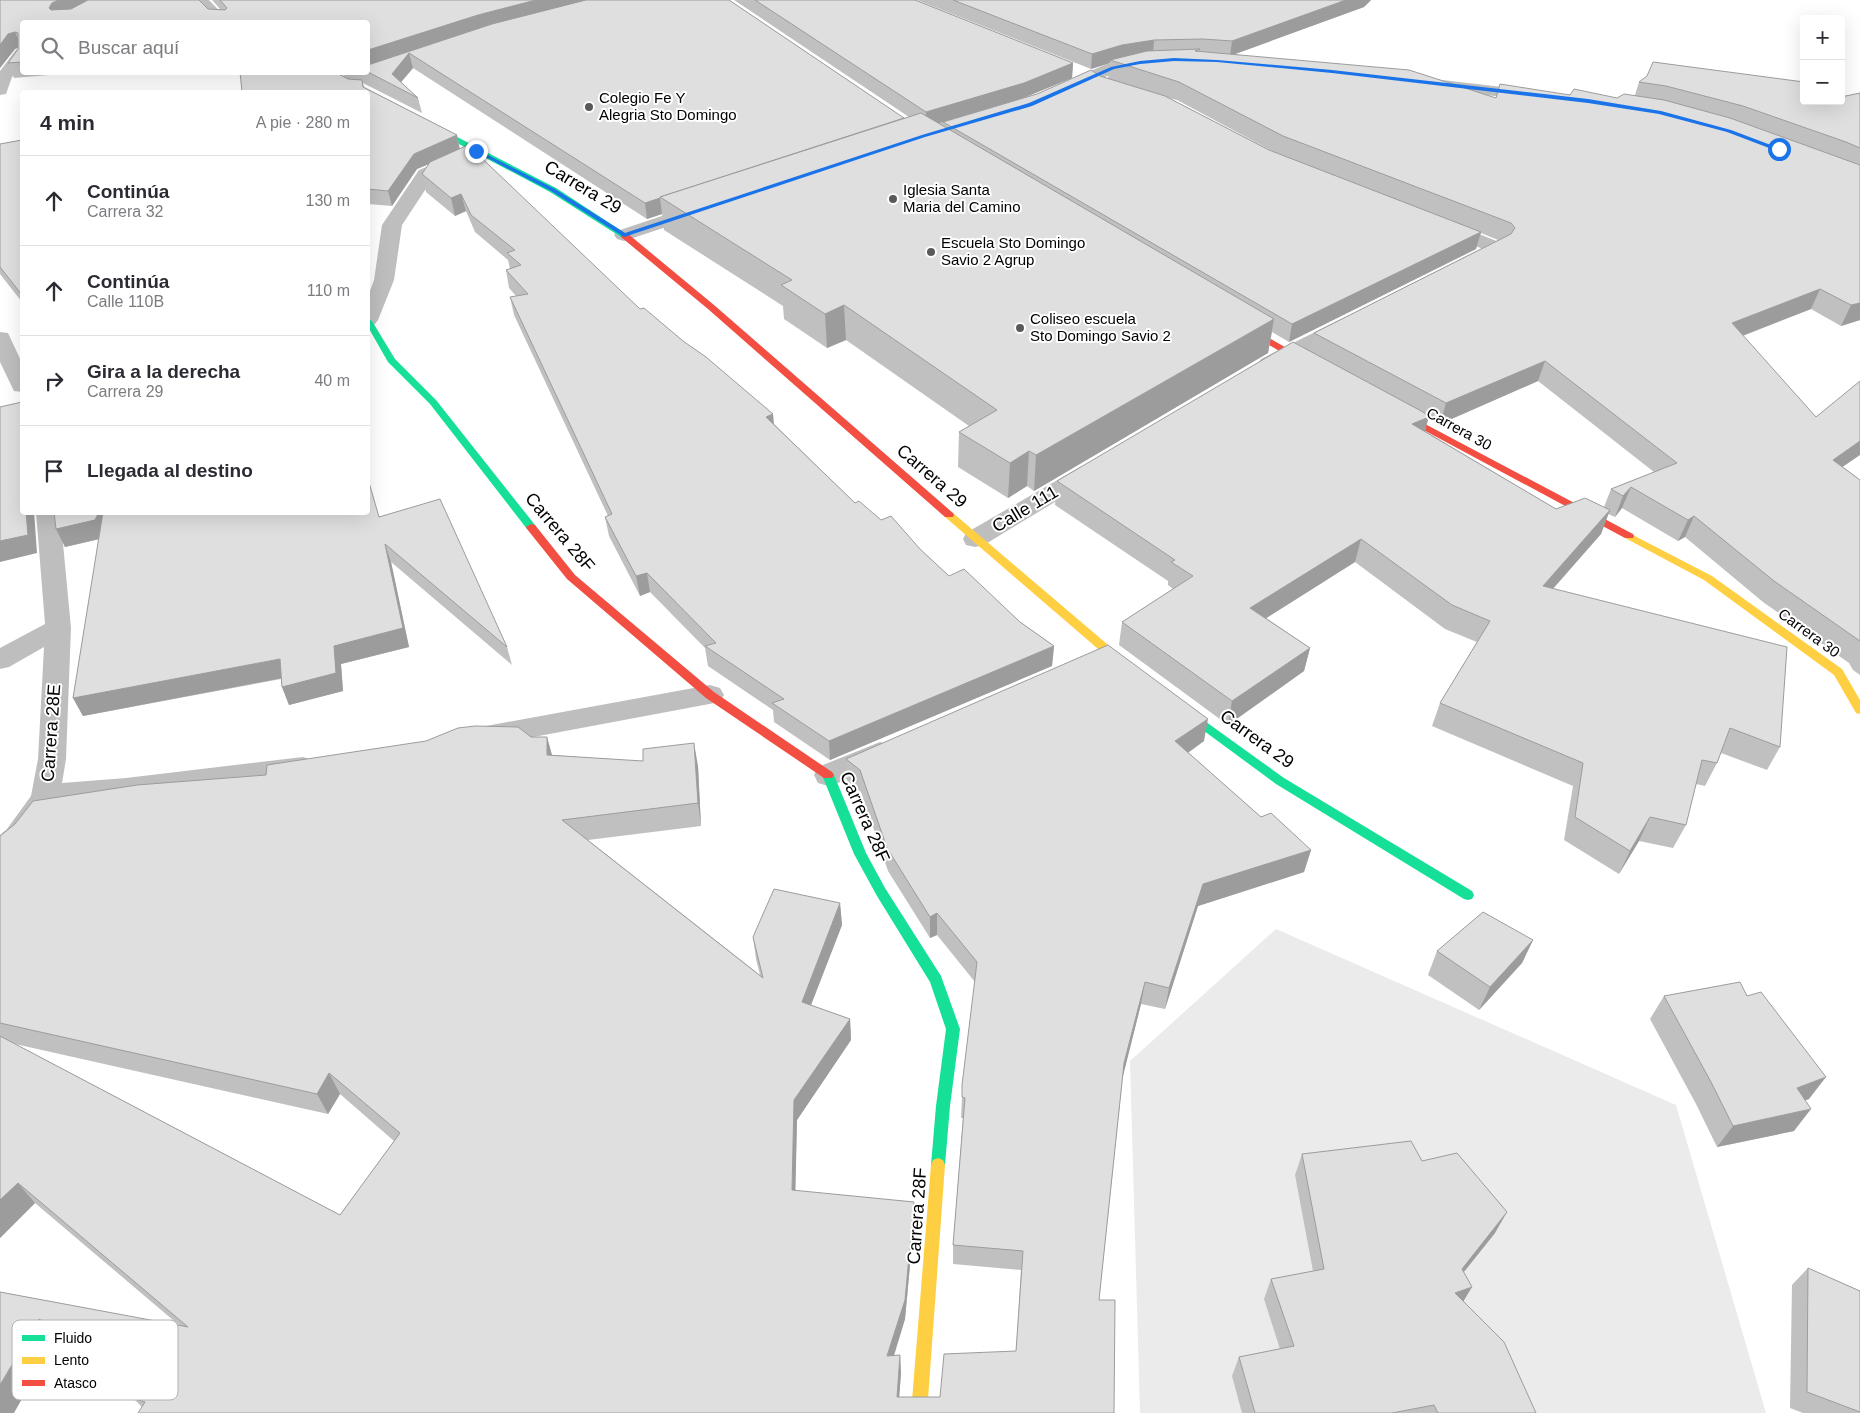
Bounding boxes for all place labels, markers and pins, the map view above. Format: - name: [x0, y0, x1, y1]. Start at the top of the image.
- place label: Colegio Fe Y Alegria Sto Domingo: [599, 89, 737, 123]
- marker: Colegio Fe Y Alegria Sto Domingo: [583, 101, 595, 113]
- place label: Iglesia Santa Maria del Camino: [903, 181, 1021, 215]
- marker: Iglesia Santa Maria del Camino: [887, 193, 899, 205]
- place label: Escuela Sto Domingo Savio 2 Agrup: [941, 234, 1085, 268]
- marker: Escuela Sto Domingo Savio 2 Agrup: [925, 246, 937, 258]
- place label: Coliseo escuela Sto Domingo Savio 2: [1030, 310, 1171, 344]
- marker: Coliseo escuela Sto Domingo Savio 2: [1014, 322, 1026, 334]

